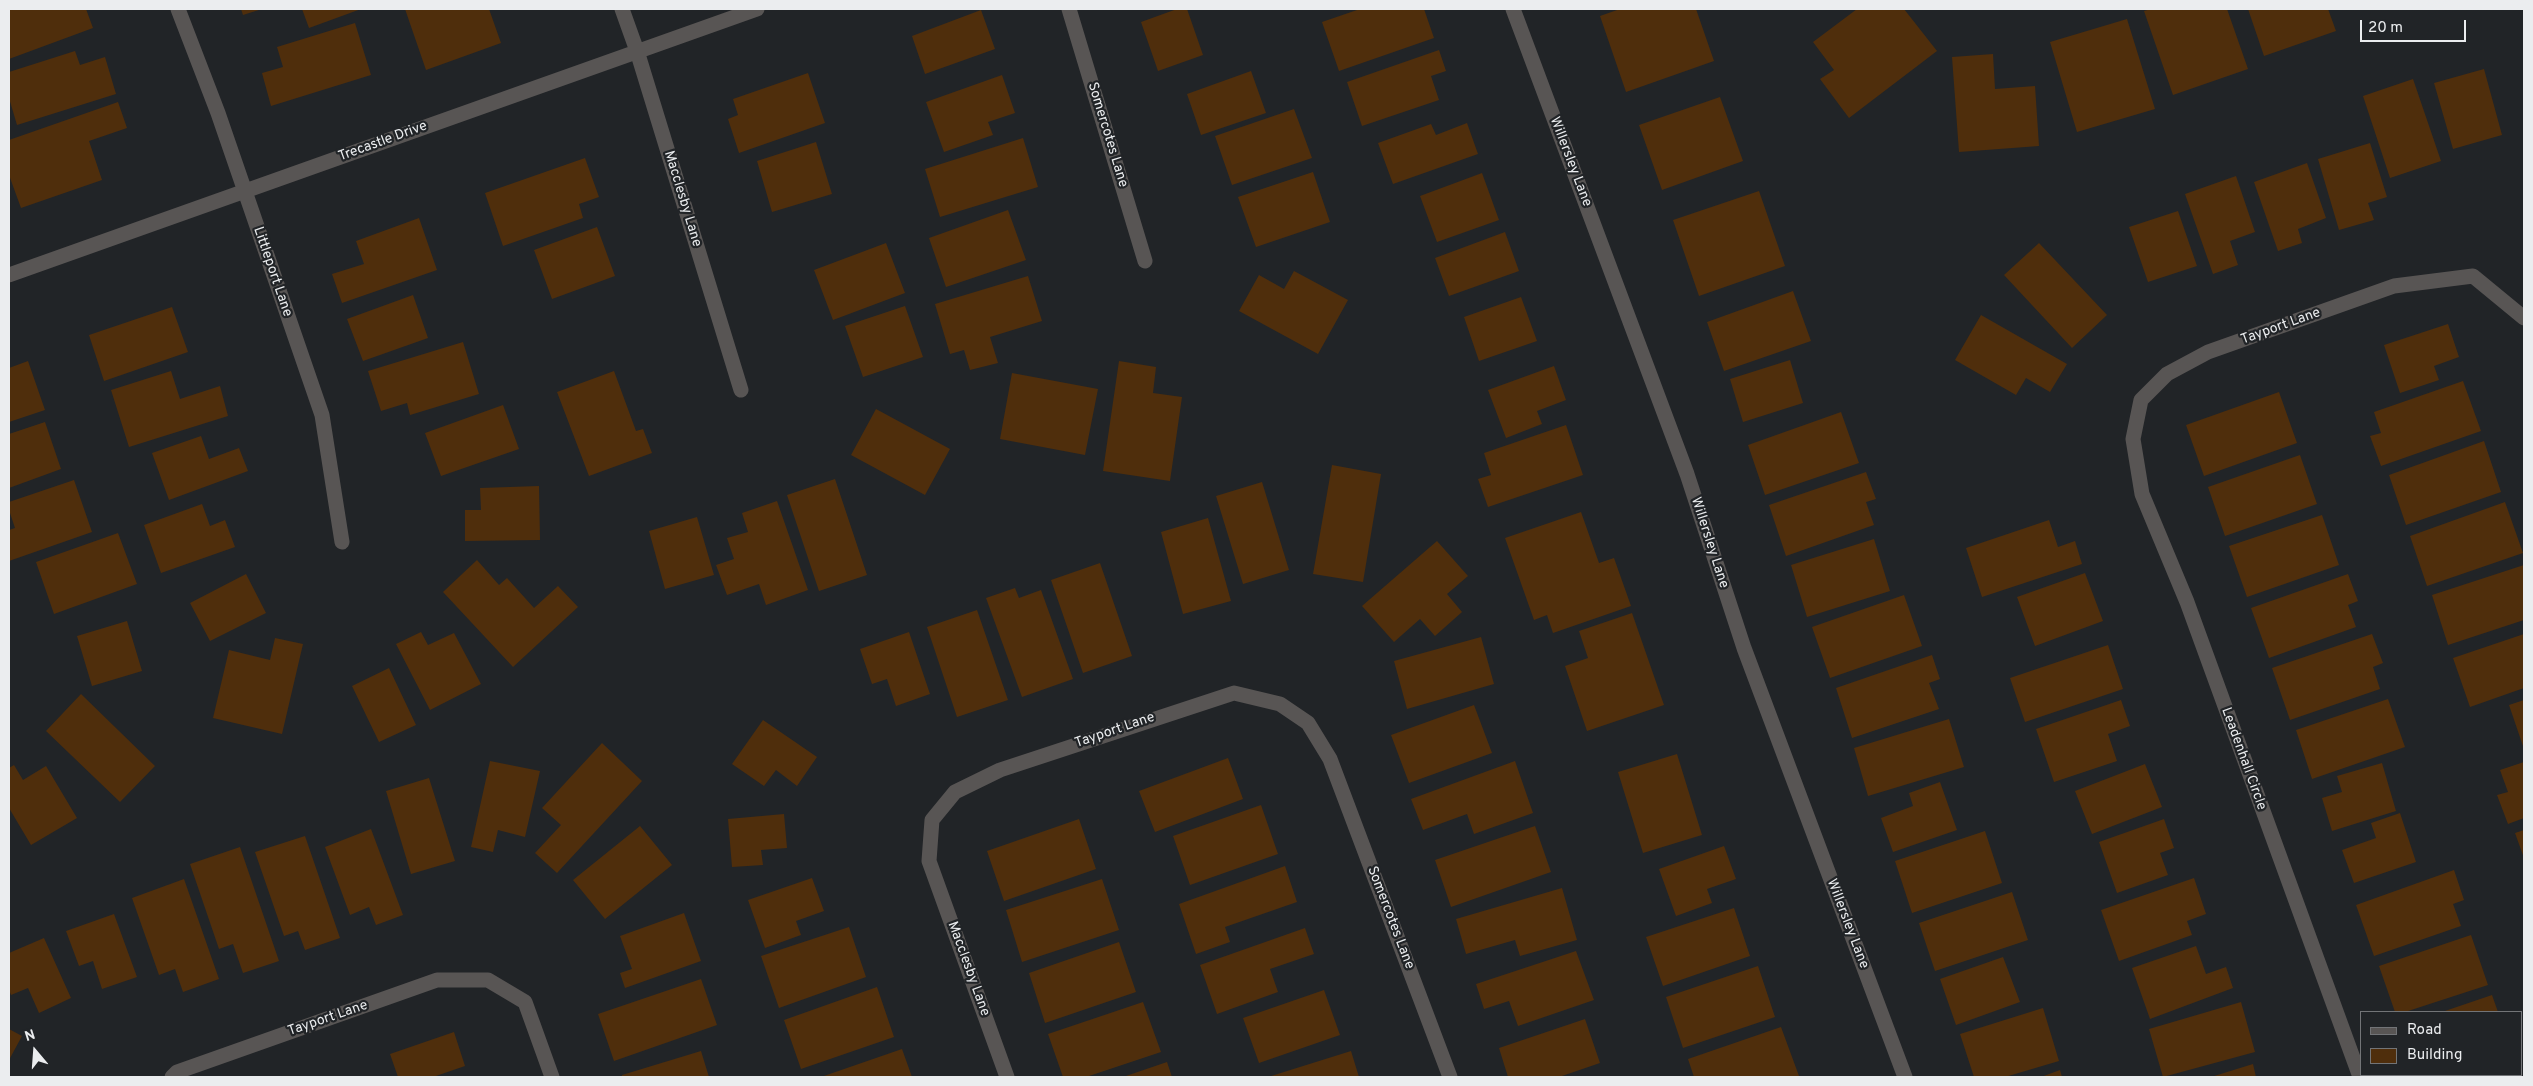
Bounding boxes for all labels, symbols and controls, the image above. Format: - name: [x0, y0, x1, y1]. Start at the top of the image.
- scale bar: [2363, 10, 2469, 42]
- text: 20 m: [2368, 19, 2403, 38]
- street label: Somercotes Lane: [1083, 80, 1131, 190]
- street label: Willersley Lane: [1545, 115, 1595, 209]
- street label: Trecastle Drive: [336, 118, 430, 166]
- street label: Macclesby Lane: [659, 149, 705, 249]
- street label: Littleport Lane: [249, 225, 295, 319]
- street label: Tayport Lane: [2239, 305, 2323, 349]
- street label: Willersley Lane: [1686, 495, 1732, 591]
- street label: Leadenhall Circle: [2217, 705, 2269, 813]
- street label: Tayport Lane: [1073, 710, 1157, 752]
- street label: Somercotes Lane: [1363, 864, 1417, 972]
- street label: Willersley Lane: [1822, 877, 1872, 971]
- street label: Macclesby Lane: [943, 919, 993, 1019]
- street label: Tayport Lane: [286, 998, 370, 1040]
- legend: [2360, 1011, 2523, 1076]
- text: Road: [2407, 1021, 2442, 1040]
- north arrow: [10, 1026, 60, 1076]
- text: N: [23, 1027, 38, 1046]
- text: Building: [2407, 1046, 2462, 1065]

